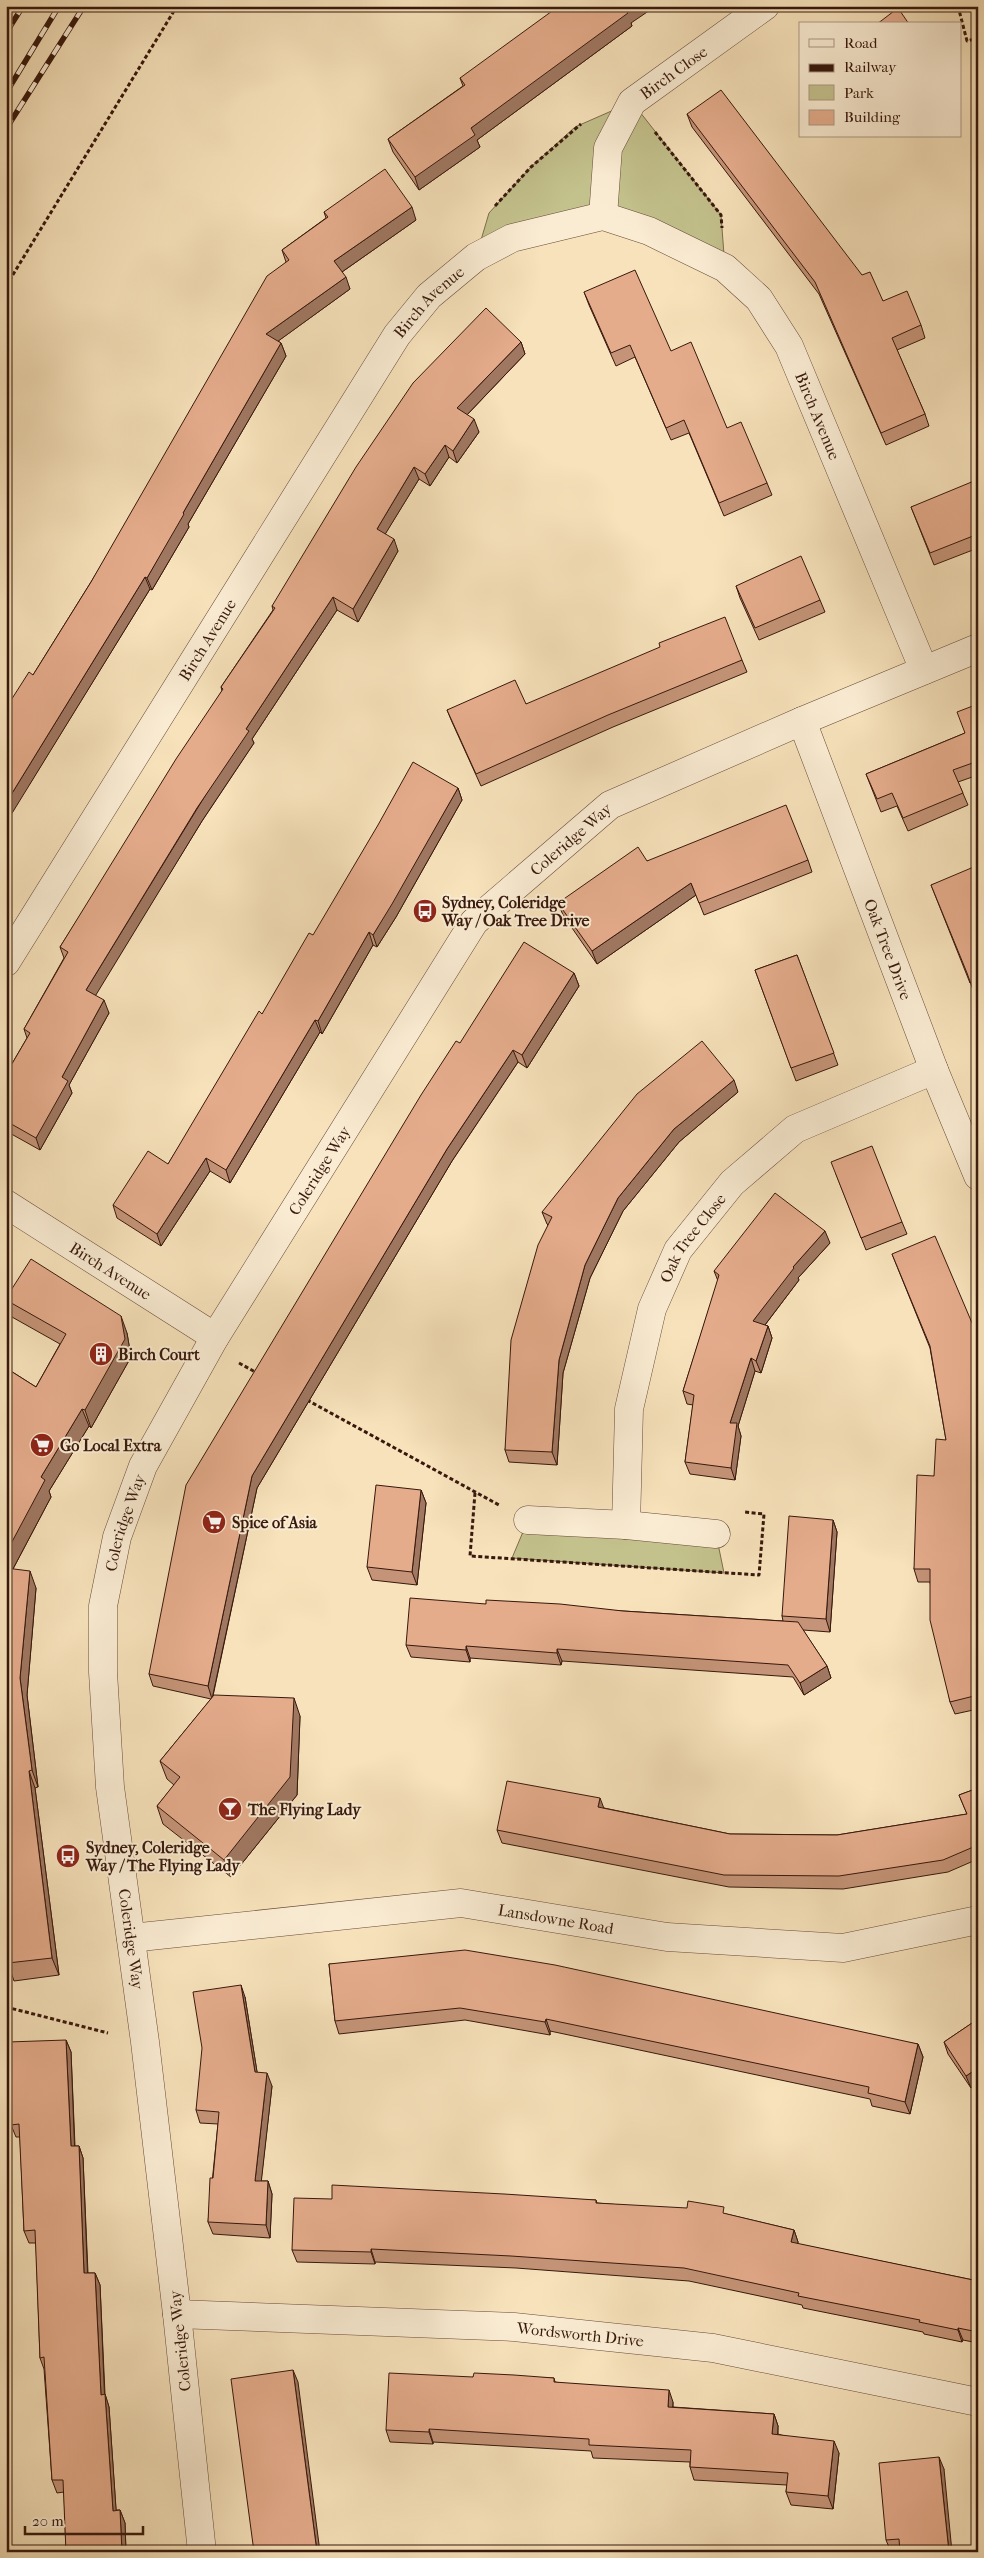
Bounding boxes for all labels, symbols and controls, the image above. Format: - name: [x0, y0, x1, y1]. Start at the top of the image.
- legend: [799, 22, 962, 138]
- text: Road: [844, 34, 878, 52]
- street label: Birch Close: [636, 42, 711, 103]
- text: Railway: [844, 58, 897, 76]
- text: Park: [844, 84, 874, 102]
- text: Building: [844, 108, 901, 126]
- street label: Birch Avenue: [389, 262, 468, 341]
- street label: Birch Avenue: [791, 369, 845, 462]
- street label: Birch Avenue: [174, 595, 240, 684]
- street label: Coleridge Way: [526, 798, 615, 879]
- place label: Sydney, Coleridge Way / Oak Tree Drive: [441, 893, 590, 931]
- street label: Oak Tree Drive: [861, 896, 916, 1003]
- bus stop icon: Sydney, Coleridge Way / Oak Tree Drive: [412, 898, 438, 924]
- street label: Coleridge Way: [284, 1122, 354, 1218]
- street label: Oak Tree Close: [655, 1189, 729, 1285]
- street label: Birch Avenue: [66, 1238, 155, 1304]
- building icon: Birch Court: [88, 1341, 114, 1367]
- place label: Birch Court: [118, 1345, 200, 1364]
- supermarket icon: Go Local Extra: [29, 1432, 55, 1458]
- place label: Go Local Extra: [60, 1436, 162, 1455]
- street label: Coleridge Way: [101, 1471, 149, 1573]
- supermarket icon: Spice of Asia: [201, 1509, 227, 1535]
- place label: Spice of Asia: [232, 1513, 318, 1533]
- bar icon: The Flying Lady: [217, 1796, 243, 1822]
- place label: The Flying Lady: [247, 1800, 362, 1820]
- place label: Sydney, Coleridge Way / The Flying Lady: [85, 1838, 241, 1876]
- bus stop icon: Sydney, Coleridge Way / The Flying Lady: [55, 1843, 81, 1869]
- street label: Coleridge Way: [115, 1888, 148, 1991]
- street label: Lansdowne Road: [497, 1900, 615, 1938]
- street label: Coleridge Way: [165, 2289, 195, 2392]
- street label: Wordsworth Drive: [515, 2318, 645, 2350]
- scale bar: [25, 2503, 142, 2535]
- text: 20 m: [32, 2512, 64, 2530]

